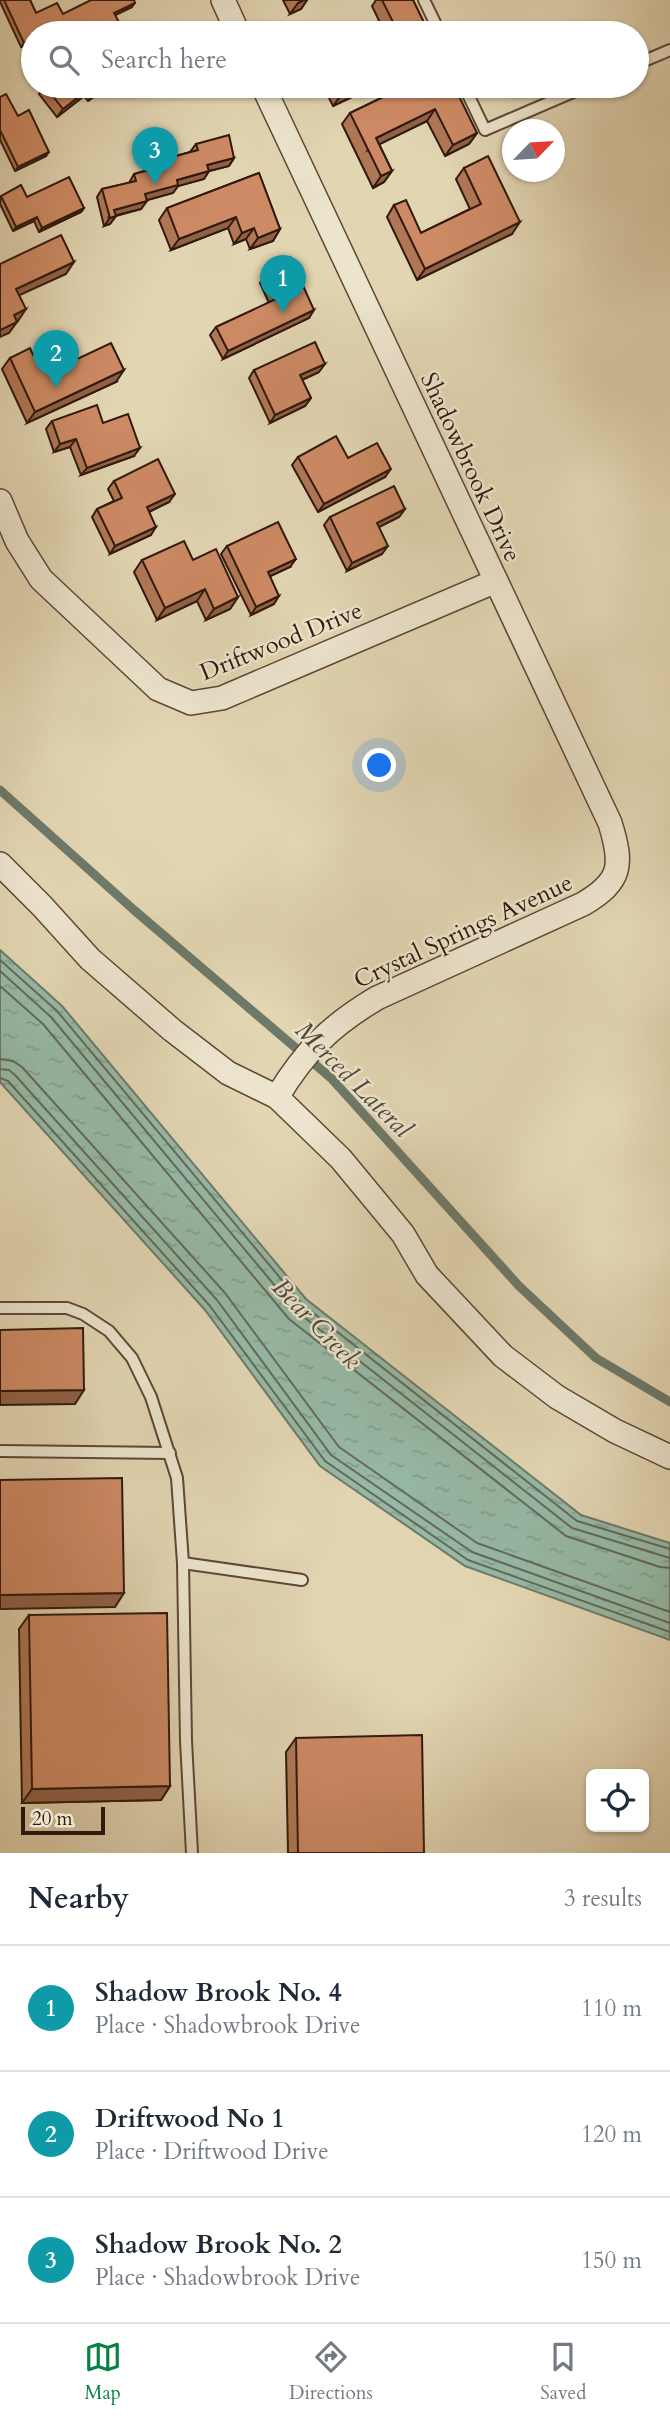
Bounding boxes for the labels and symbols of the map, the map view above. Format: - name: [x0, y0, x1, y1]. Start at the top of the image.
- north arrow: [502, 119, 565, 182]
- pin: 3: [132, 127, 178, 185]
- pin: 1: [260, 255, 306, 313]
- pin: 2: [33, 330, 79, 388]
- street label: Shadowbrook Drive: [412, 367, 529, 567]
- street label: Driftwood Drive: [195, 594, 367, 689]
- your location: [362, 748, 396, 782]
- street label: Crystal Springs Avenue: [348, 866, 578, 997]
- water label: Merced Lateral: [287, 1013, 421, 1146]
- water label: Bear Creek: [264, 1270, 369, 1377]
- scale bar: [21, 1804, 105, 1836]

